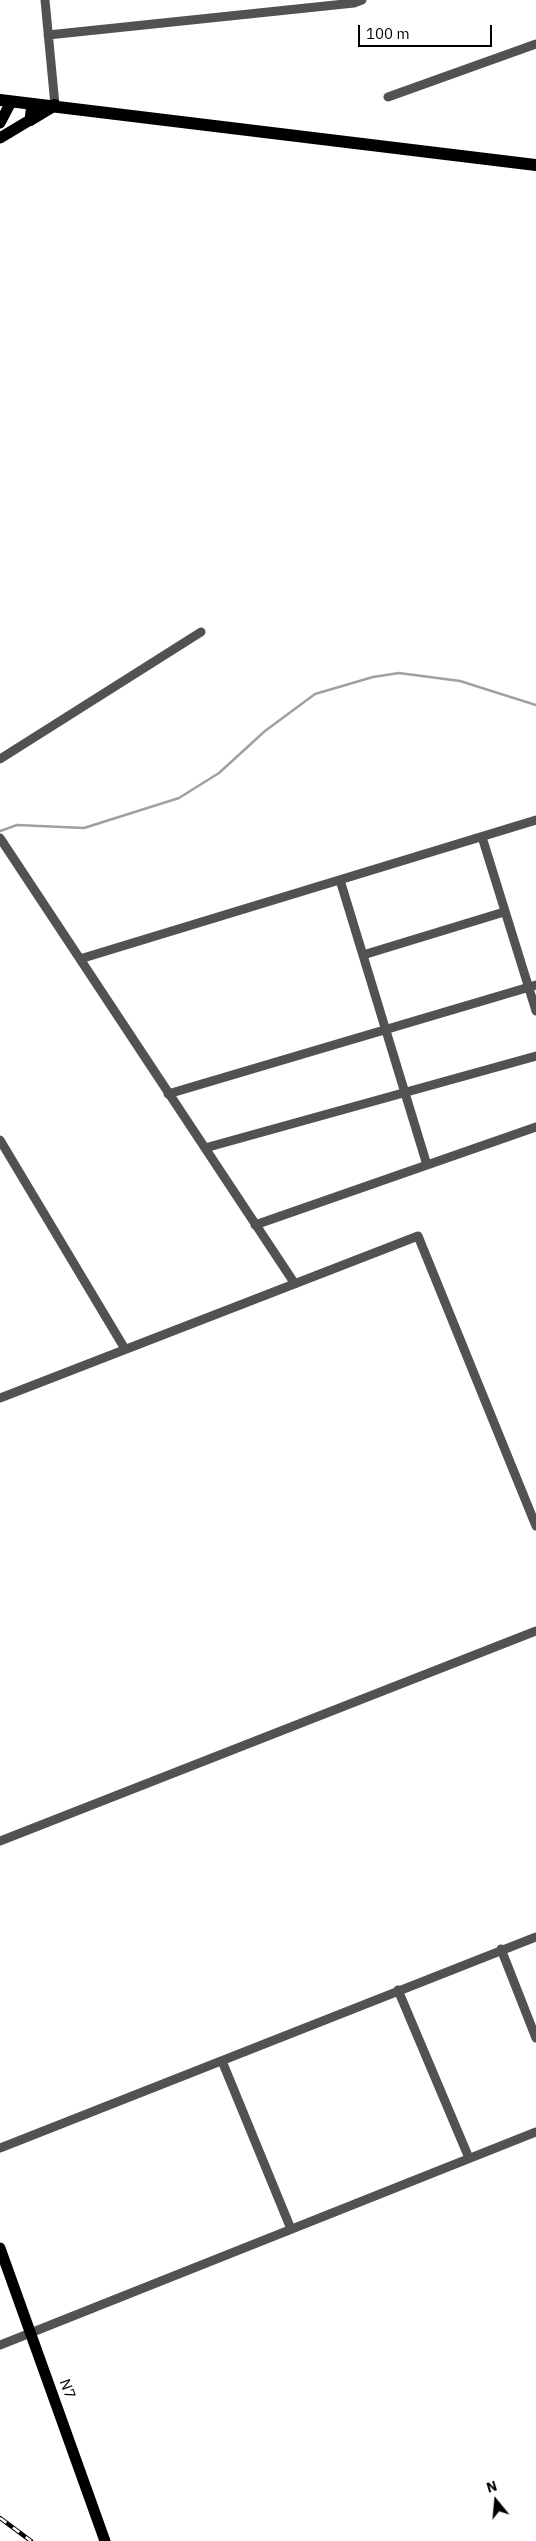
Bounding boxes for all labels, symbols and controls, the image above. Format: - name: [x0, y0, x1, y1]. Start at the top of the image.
- scale bar: [361, 15, 495, 47]
- text: 100 m: [366, 24, 410, 43]
- street label: N7: [55, 2377, 79, 2401]
- north arrow: [471, 2476, 521, 2526]
- text: N: [484, 2477, 499, 2497]

